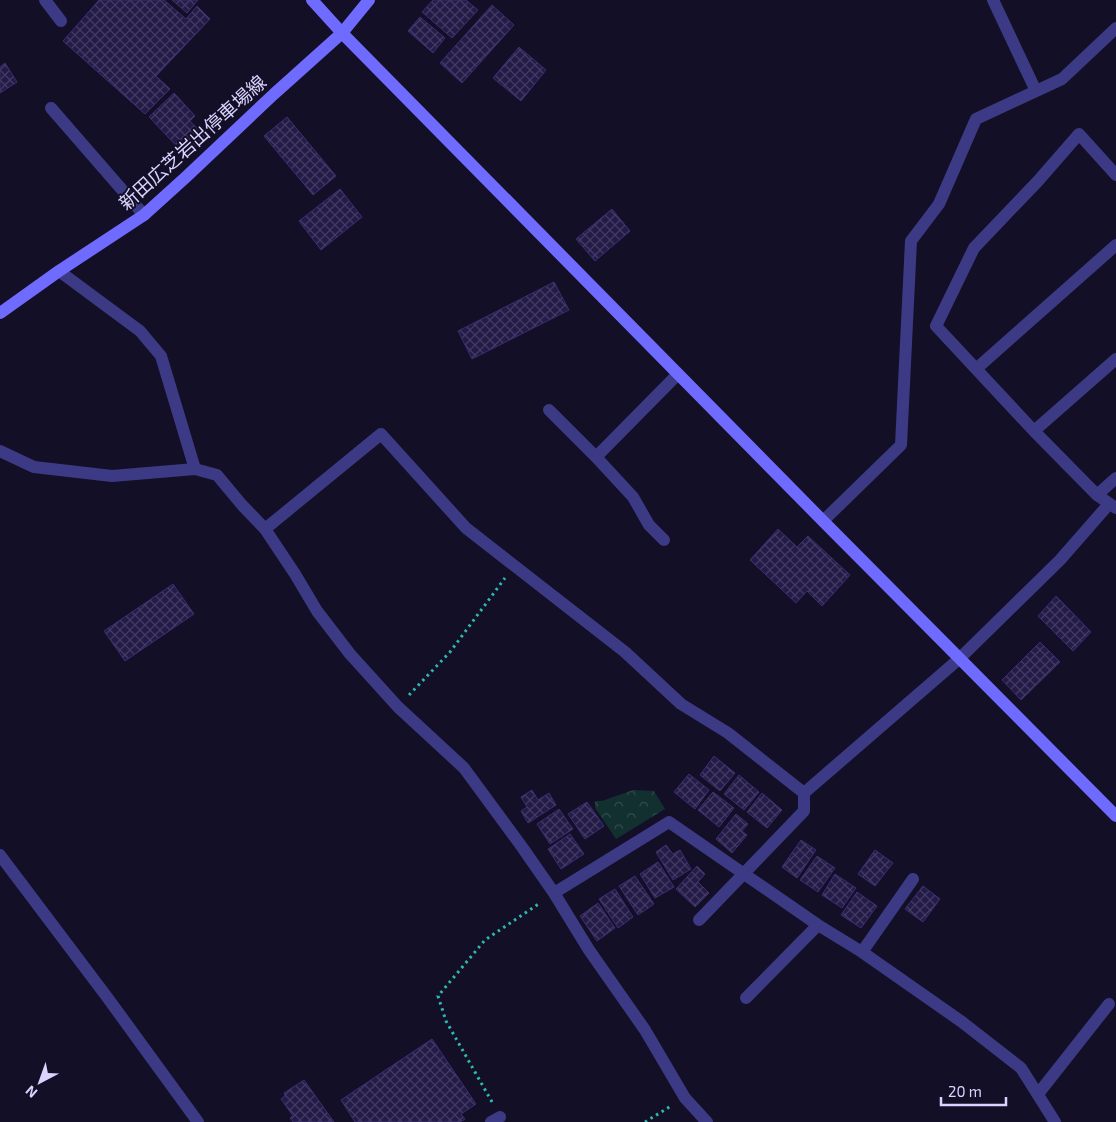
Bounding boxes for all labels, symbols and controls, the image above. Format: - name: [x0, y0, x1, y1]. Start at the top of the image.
- street label: 新田広芝岩出停車場線: [114, 70, 270, 214]
- north arrow: [15, 1057, 65, 1107]
- scale bar: [941, 1074, 1006, 1106]
- text: N: [22, 1082, 41, 1102]
- text: 20 m: [948, 1082, 982, 1100]

